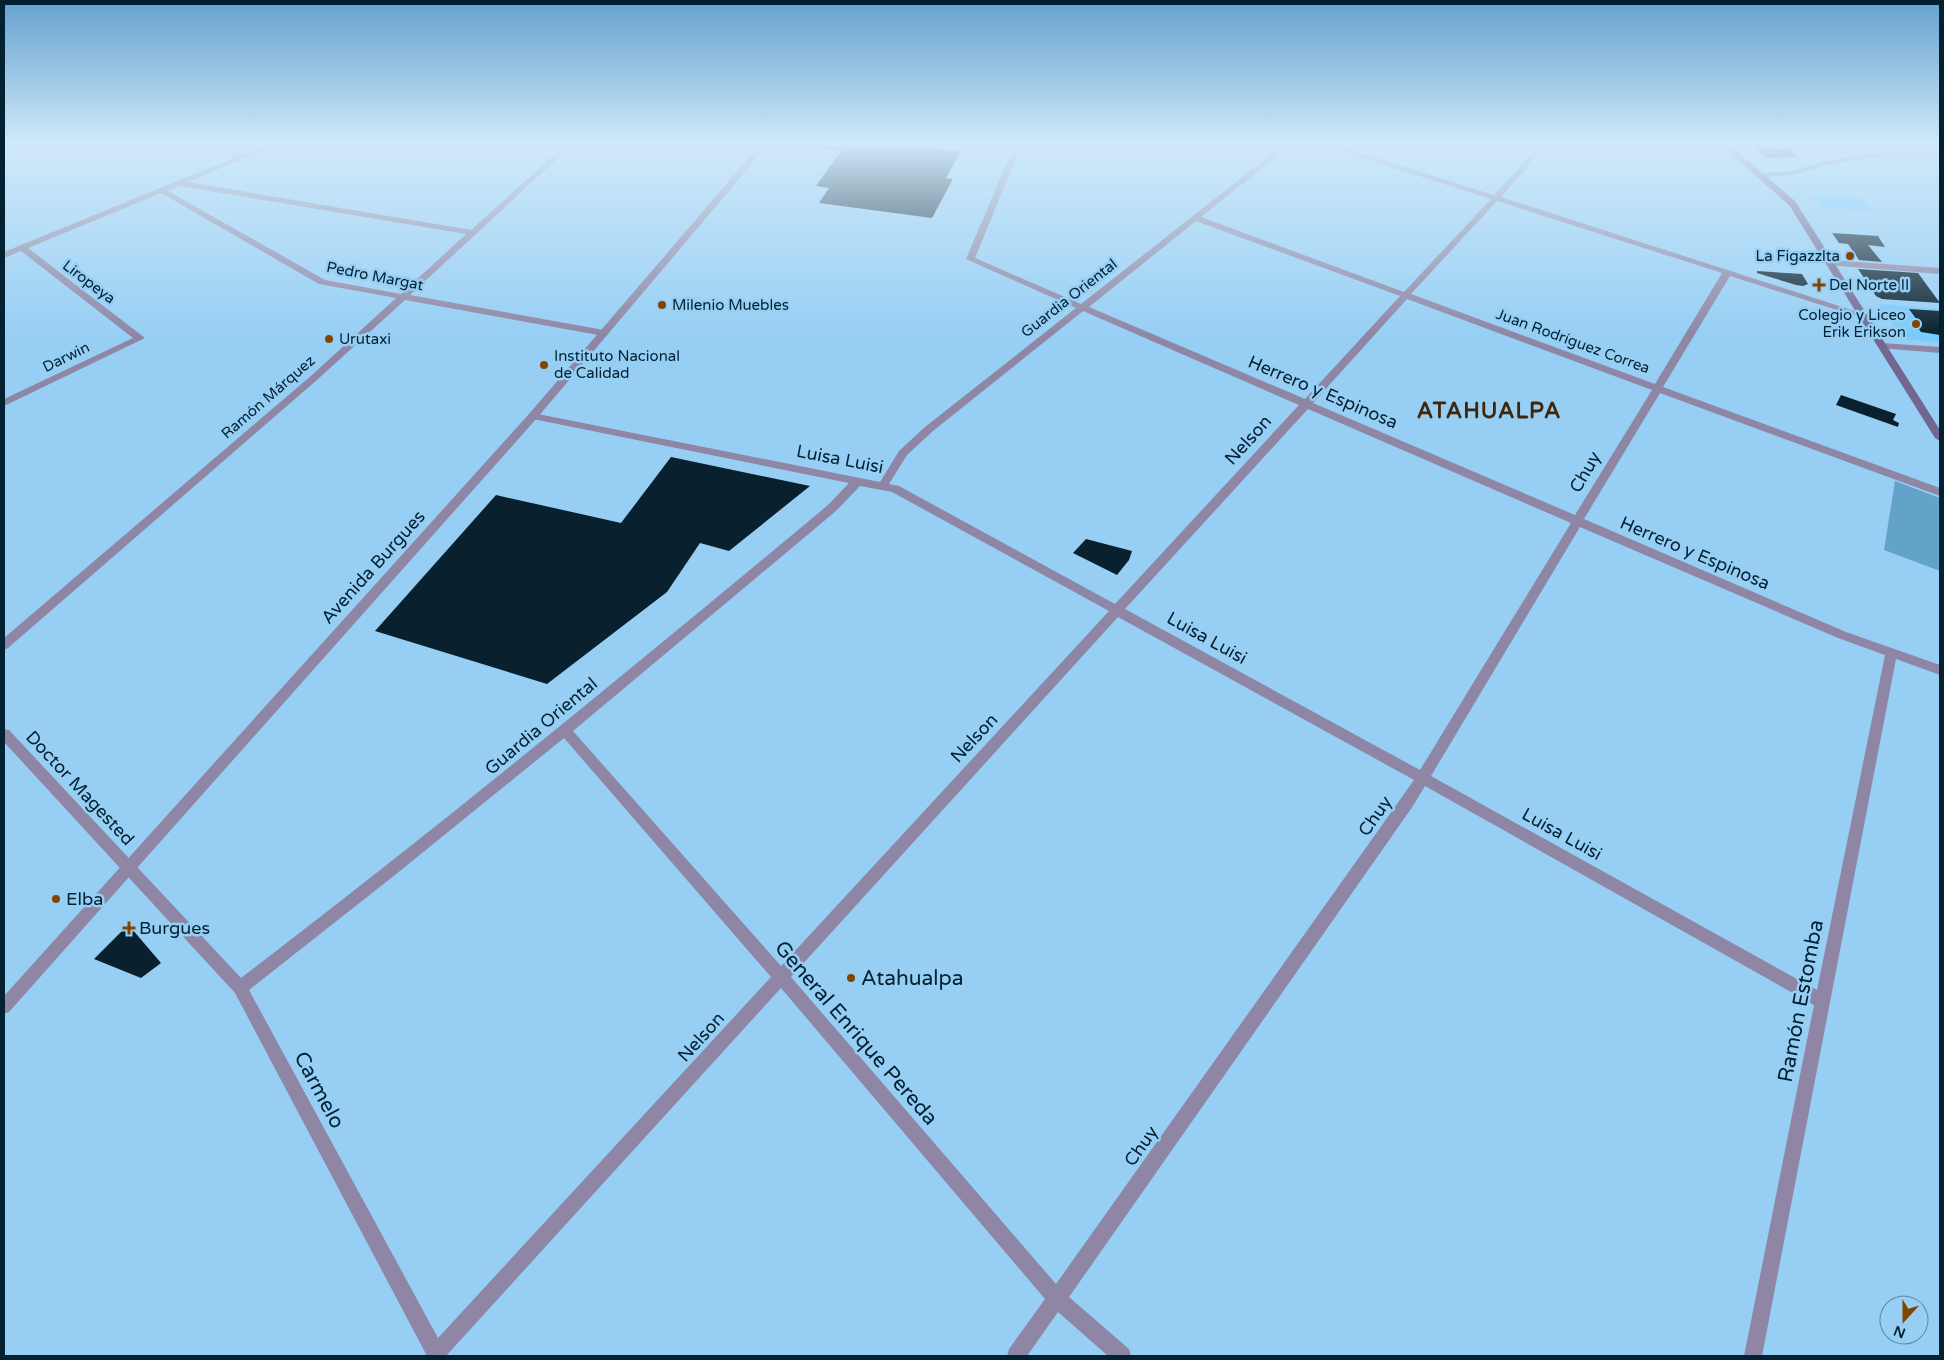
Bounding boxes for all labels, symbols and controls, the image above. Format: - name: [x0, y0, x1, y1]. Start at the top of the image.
- place label: La Figazzlta: [1756, 247, 1840, 265]
- marker: La Figazzlta: [1844, 250, 1856, 262]
- street label: Guardia Oriental: [1017, 255, 1121, 341]
- street label: Liropeya: [59, 256, 119, 308]
- street label: Pedro Margat: [325, 258, 425, 294]
- place label: Del Norte II: [1829, 276, 1909, 294]
- marker: Del Norte II: [1813, 279, 1825, 291]
- place label: Milenio Muebles: [672, 296, 789, 314]
- marker: Milenio Muebles: [656, 299, 668, 311]
- street label: Juan Rodríguez Correa: [1494, 305, 1652, 377]
- place label: Colegio y Liceo Erik Erikson: [1798, 306, 1906, 341]
- marker: Colegio y Liceo Erik Erikson: [1910, 318, 1922, 330]
- place label: Urutaxi: [339, 330, 391, 348]
- marker: Urutaxi: [323, 333, 335, 345]
- street label: Darwin: [40, 338, 92, 376]
- place label: Instituto Nacional de Calidad: [554, 347, 680, 382]
- street label: Ramón Márquez: [218, 351, 318, 443]
- street label: Herrero y Espinosa: [1245, 351, 1401, 433]
- marker: Instituto Nacional de Calidad: [538, 359, 550, 371]
- district label: ATAHUALPA: [1417, 398, 1561, 424]
- street label: Nelson: [1220, 411, 1276, 469]
- street label: Luisa Luisi: [795, 440, 885, 478]
- street label: Chuy: [1564, 447, 1606, 497]
- street label: Avenida Burgues: [316, 506, 430, 628]
- street label: Herrero y Espinosa: [1617, 512, 1773, 594]
- street label: Luisa Luisi: [1163, 607, 1251, 669]
- street label: Guardia Oriental: [480, 673, 602, 779]
- street label: Nelson: [946, 709, 1002, 767]
- street label: Doctor Magested: [21, 726, 139, 850]
- street label: Chuy: [1353, 791, 1397, 840]
- street label: Luisa Luisi: [1518, 803, 1606, 865]
- place label: Elba: [66, 888, 103, 910]
- marker: Elba: [50, 893, 62, 905]
- place label: Burgues: [139, 917, 210, 939]
- street label: Ramón Estomba: [1773, 917, 1829, 1085]
- marker: Burgues: [123, 922, 135, 934]
- street label: General Enrique Pereda: [769, 936, 943, 1130]
- place label: Atahualpa: [861, 966, 964, 991]
- marker: Atahualpa: [845, 972, 857, 984]
- street label: Nelson: [673, 1008, 729, 1066]
- street label: Carmelo: [288, 1047, 350, 1133]
- street label: Chuy: [1119, 1121, 1163, 1170]
- north arrow: [1879, 1295, 1929, 1345]
- text: N: [1891, 1322, 1908, 1342]

